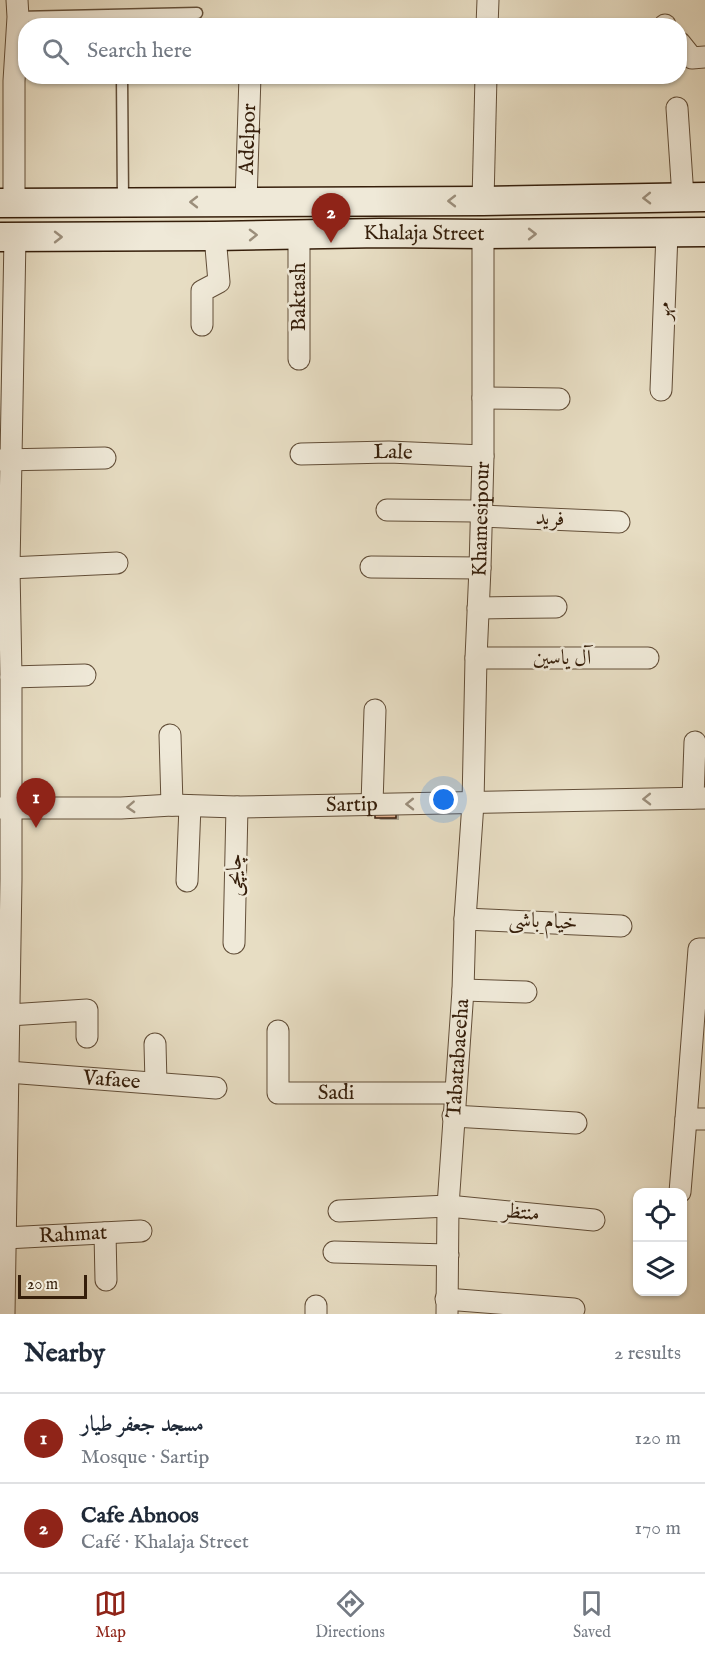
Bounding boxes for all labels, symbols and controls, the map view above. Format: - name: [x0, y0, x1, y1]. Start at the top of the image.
- search box: [18, 18, 687, 84]
- icon: search: [39, 35, 72, 68]
- text: Search here: [87, 37, 192, 65]
- street label: Adelpor: [233, 103, 263, 176]
- one-way arrow: [642, 192, 651, 204]
- pin: 2: [312, 194, 350, 243]
- one-way arrow: [447, 195, 456, 207]
- one-way arrow: [189, 196, 198, 208]
- street label: Khalaja Street: [363, 219, 485, 248]
- one-way arrow: [528, 228, 537, 240]
- one-way arrow: [249, 229, 258, 242]
- one-way arrow: [54, 231, 63, 243]
- street label: Baktash: [286, 262, 313, 332]
- street label: مهر: [650, 301, 678, 323]
- street label: Lale: [373, 438, 414, 467]
- street label: Khamesipour: [466, 461, 496, 577]
- street label: فرید: [535, 505, 565, 533]
- street label: آل یاسین: [533, 644, 594, 672]
- pin: 1: [16, 778, 56, 828]
- your location: [429, 785, 458, 814]
- street label: Sartip: [326, 791, 378, 819]
- one-way arrow: [642, 793, 651, 805]
- one-way arrow: [405, 797, 414, 810]
- one-way arrow: [126, 801, 135, 814]
- street label: چایچی: [221, 853, 249, 897]
- street label: خیام باشی: [508, 907, 578, 940]
- street label: Tabatabaeeha: [441, 997, 476, 1119]
- street label: Vafaee: [81, 1064, 142, 1096]
- street label: Sadi: [318, 1080, 354, 1107]
- map controls: [633, 1188, 687, 1296]
- button: locate: [633, 1188, 687, 1242]
- street label: منتظر: [499, 1198, 541, 1228]
- street label: Rahmat: [38, 1219, 108, 1250]
- button: layers: [633, 1242, 687, 1296]
- scale bar: [18, 1272, 87, 1300]
- text: 20 m: [27, 1275, 58, 1295]
- text: Nearby: [24, 1337, 105, 1370]
- text: 2 results: [614, 1341, 681, 1366]
- text: مسجد جعفر طیار: [81, 1411, 204, 1439]
- text: 1: [40, 1426, 47, 1451]
- text: 120 m: [635, 1426, 681, 1451]
- text: Mosque · Sartip: [81, 1445, 209, 1470]
- text: Cafe Abnoos: [81, 1502, 199, 1530]
- text: 2: [39, 1516, 48, 1541]
- text: 170 m: [635, 1516, 681, 1541]
- text: Café · Khalaja Street: [81, 1530, 249, 1555]
- tab: Map: [94, 1587, 127, 1643]
- tab: Directions: [315, 1587, 385, 1643]
- tab: Saved: [573, 1587, 611, 1643]

